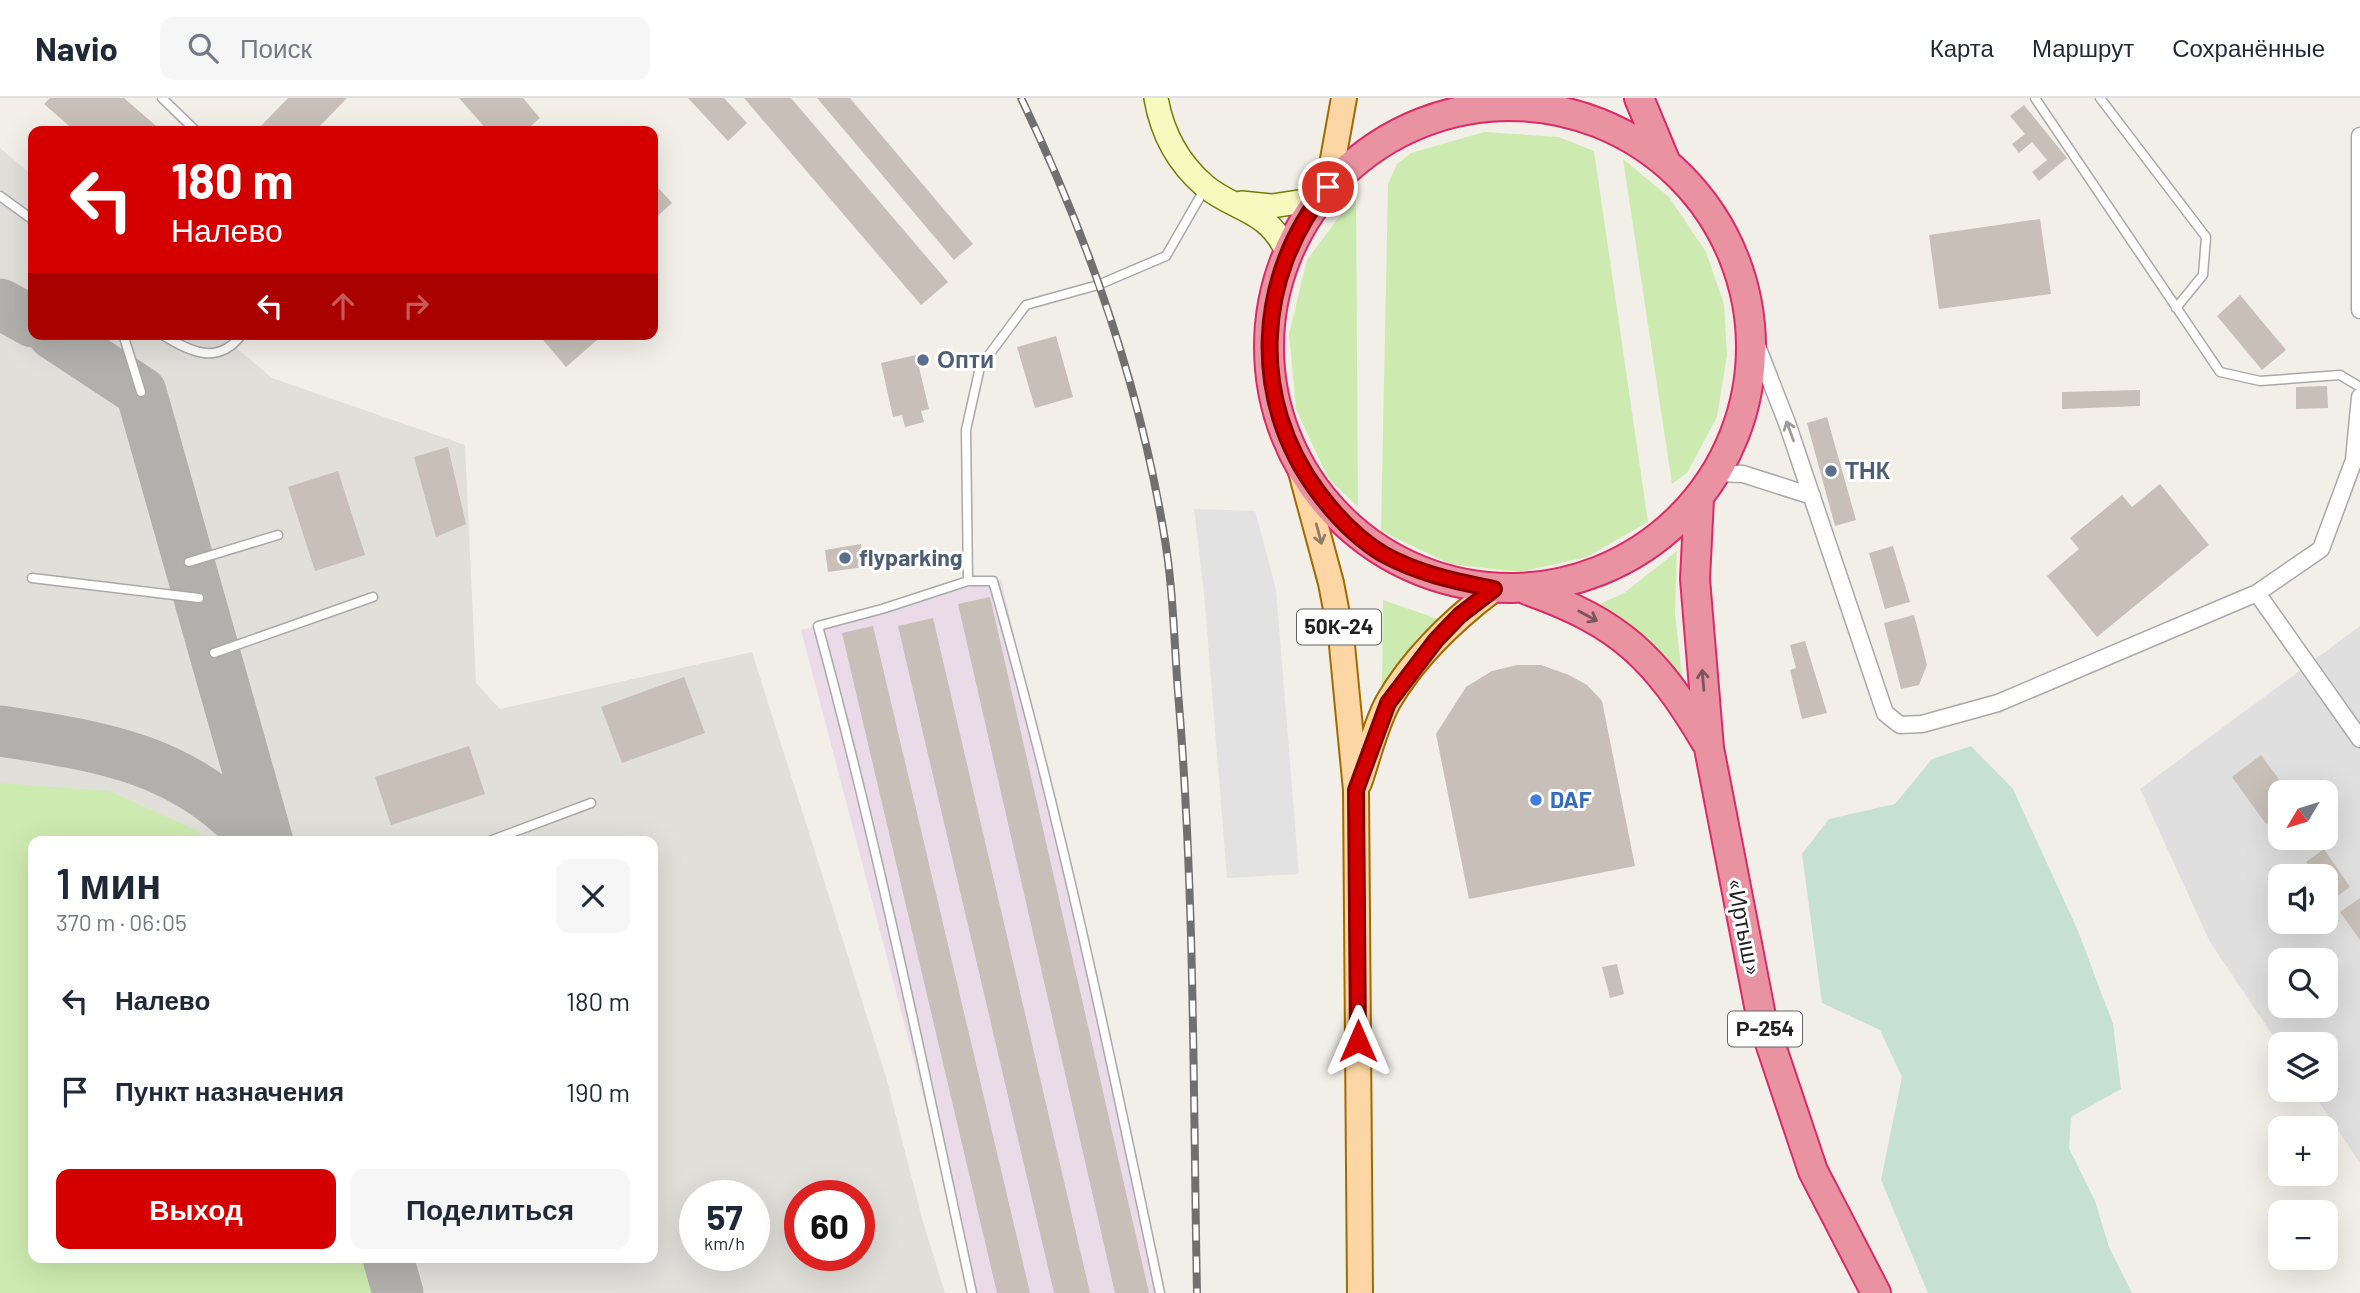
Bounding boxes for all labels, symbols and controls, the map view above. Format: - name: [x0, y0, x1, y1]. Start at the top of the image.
- search box: [160, 17, 650, 80]
- text: Navio: [35, 28, 118, 68]
- icon: search: [184, 29, 222, 67]
- text: Поиск: [240, 32, 312, 63]
- text: Карта: [1930, 33, 1994, 62]
- text: Маршрут: [2032, 33, 2134, 62]
- text: Сохранённые: [2172, 33, 2325, 62]
- text: 180 m: [171, 150, 294, 209]
- icon: left: [56, 154, 147, 245]
- pin: [1298, 157, 1358, 217]
- icon: arrive: [1309, 168, 1347, 206]
- text: Налево: [171, 210, 283, 248]
- icon: left: [251, 287, 289, 325]
- icon: ahead: [324, 287, 362, 325]
- icon: right: [397, 287, 435, 325]
- place label: Опти: [937, 345, 994, 373]
- marker: Опти: [915, 352, 931, 368]
- one-way arrow: [1782, 421, 1795, 443]
- place label: ТНК: [1845, 456, 1891, 484]
- marker: ТНК: [1823, 463, 1839, 479]
- one-way arrow: [1313, 522, 1326, 544]
- place label: flyparking: [859, 543, 963, 571]
- marker: flyparking: [837, 550, 853, 566]
- road number: 50К-24: [1297, 610, 1381, 644]
- one-way arrow: [1577, 610, 1598, 624]
- one-way arrow: [1697, 669, 1710, 692]
- north arrow: [2268, 780, 2338, 850]
- map controls: [2268, 780, 2338, 1270]
- place label: DAF: [1550, 785, 1592, 813]
- marker: DAF: [1528, 792, 1544, 808]
- text: 1 мин: [56, 857, 161, 907]
- button: close: [556, 859, 630, 933]
- button: sound: [2268, 864, 2338, 934]
- street label: «Иртыш»: [1722, 875, 1768, 978]
- text: 370 m · 06:05: [56, 908, 187, 936]
- button: search: [2268, 948, 2338, 1018]
- icon: left: [56, 982, 94, 1020]
- text: Налево: [115, 984, 210, 1015]
- text: 180 m: [566, 985, 630, 1016]
- position arrow: [1321, 1004, 1395, 1078]
- road number: Р-254: [1728, 1012, 1802, 1046]
- button: layers: [2268, 1032, 2338, 1102]
- icon: arrive: [56, 1073, 94, 1111]
- text: Пункт назначения: [115, 1075, 344, 1106]
- text: 190 m: [566, 1076, 630, 1107]
- button: +: [2268, 1116, 2338, 1186]
- button: Выход: [56, 1169, 336, 1249]
- button: Поделиться: [350, 1169, 630, 1249]
- speed limit sign: 60: [784, 1180, 875, 1271]
- text: 57: [706, 1195, 743, 1237]
- button: −: [2268, 1200, 2338, 1270]
- text: km/h: [704, 1232, 745, 1254]

